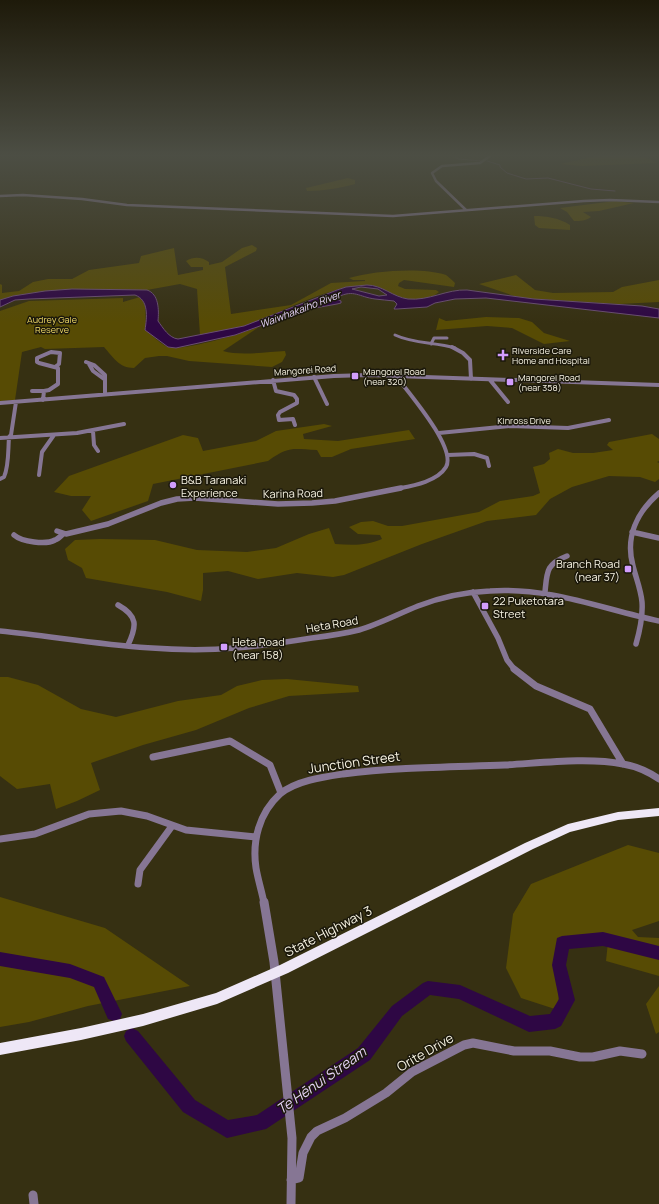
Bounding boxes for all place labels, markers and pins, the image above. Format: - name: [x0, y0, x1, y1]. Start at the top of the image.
- place label: Riverside Care Home and Hospital: [512, 344, 590, 367]
- marker: Riverside Care Home and Hospital: [497, 349, 509, 361]
- place label: Mangorei Road (near 320): [363, 365, 425, 388]
- marker: Mangorei Road (near 320): [350, 371, 360, 381]
- place label: Mangorei Road (near 358): [518, 371, 580, 394]
- marker: Mangorei Road (near 358): [505, 377, 515, 387]
- place label: B&B Taranaki Experience: [181, 472, 246, 500]
- marker: B&B Taranaki Experience: [168, 480, 178, 490]
- place label: Branch Road (near 37): [556, 556, 620, 584]
- marker: Branch Road (near 37): [623, 564, 633, 574]
- place label: 22 Puketotara Street: [493, 593, 564, 621]
- marker: 22 Puketotara Street: [480, 601, 490, 611]
- place label: Heta Road (near 158): [232, 634, 285, 662]
- marker: Heta Road (near 158): [219, 642, 229, 652]

